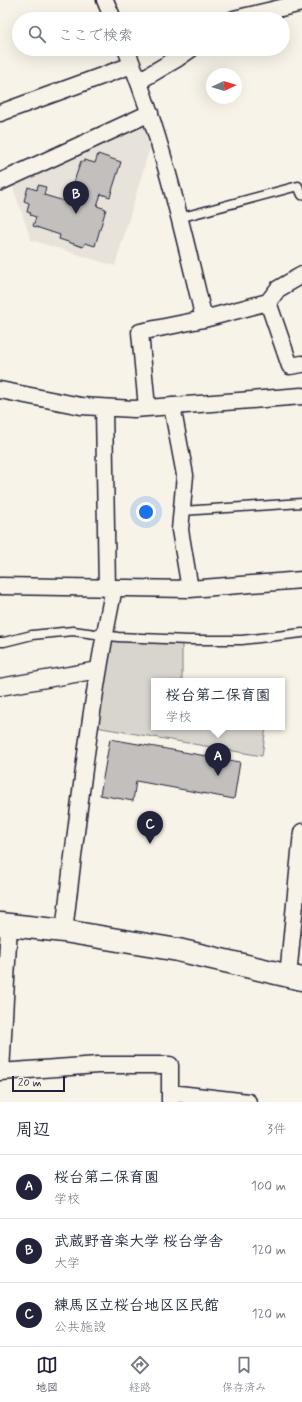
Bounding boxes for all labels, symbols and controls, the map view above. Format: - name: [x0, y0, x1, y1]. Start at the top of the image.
- search box: [12, 12, 290, 56]
- icon: search: [26, 23, 48, 45]
- text: ここで検索: [58, 26, 133, 46]
- north arrow: [206, 68, 242, 104]
- pin: B: [63, 181, 89, 214]
- your location: [136, 502, 156, 522]
- popup: [151, 678, 285, 730]
- text: 桜台第二保育園: [165, 686, 271, 706]
- text: 学校: [165, 709, 192, 726]
- pin: A: [205, 743, 231, 776]
- pin: C: [137, 811, 163, 844]
- scale bar: [12, 1074, 65, 1093]
- text: 20 m: [18, 1076, 41, 1090]
- text: 周辺: [16, 1119, 50, 1141]
- text: 3件: [267, 1121, 286, 1138]
- text: 桜台第二保育園: [54, 1168, 159, 1188]
- text: A: [25, 1178, 33, 1195]
- text: 100 m: [251, 1178, 286, 1195]
- text: 学校: [54, 1191, 80, 1208]
- text: 武蔵野音楽大学 桜台学舎: [54, 1232, 223, 1252]
- text: B: [25, 1242, 33, 1259]
- text: 120 m: [252, 1242, 286, 1259]
- text: 大学: [54, 1255, 80, 1272]
- text: 練馬区立桜台地区区民館: [54, 1296, 219, 1316]
- text: C: [24, 1306, 34, 1323]
- text: 120 m: [252, 1306, 286, 1323]
- text: 公共施設: [54, 1319, 106, 1336]
- tab: 地図: [36, 1354, 58, 1395]
- tab: 経路: [129, 1354, 151, 1395]
- tab: 保存済み: [222, 1354, 266, 1395]

